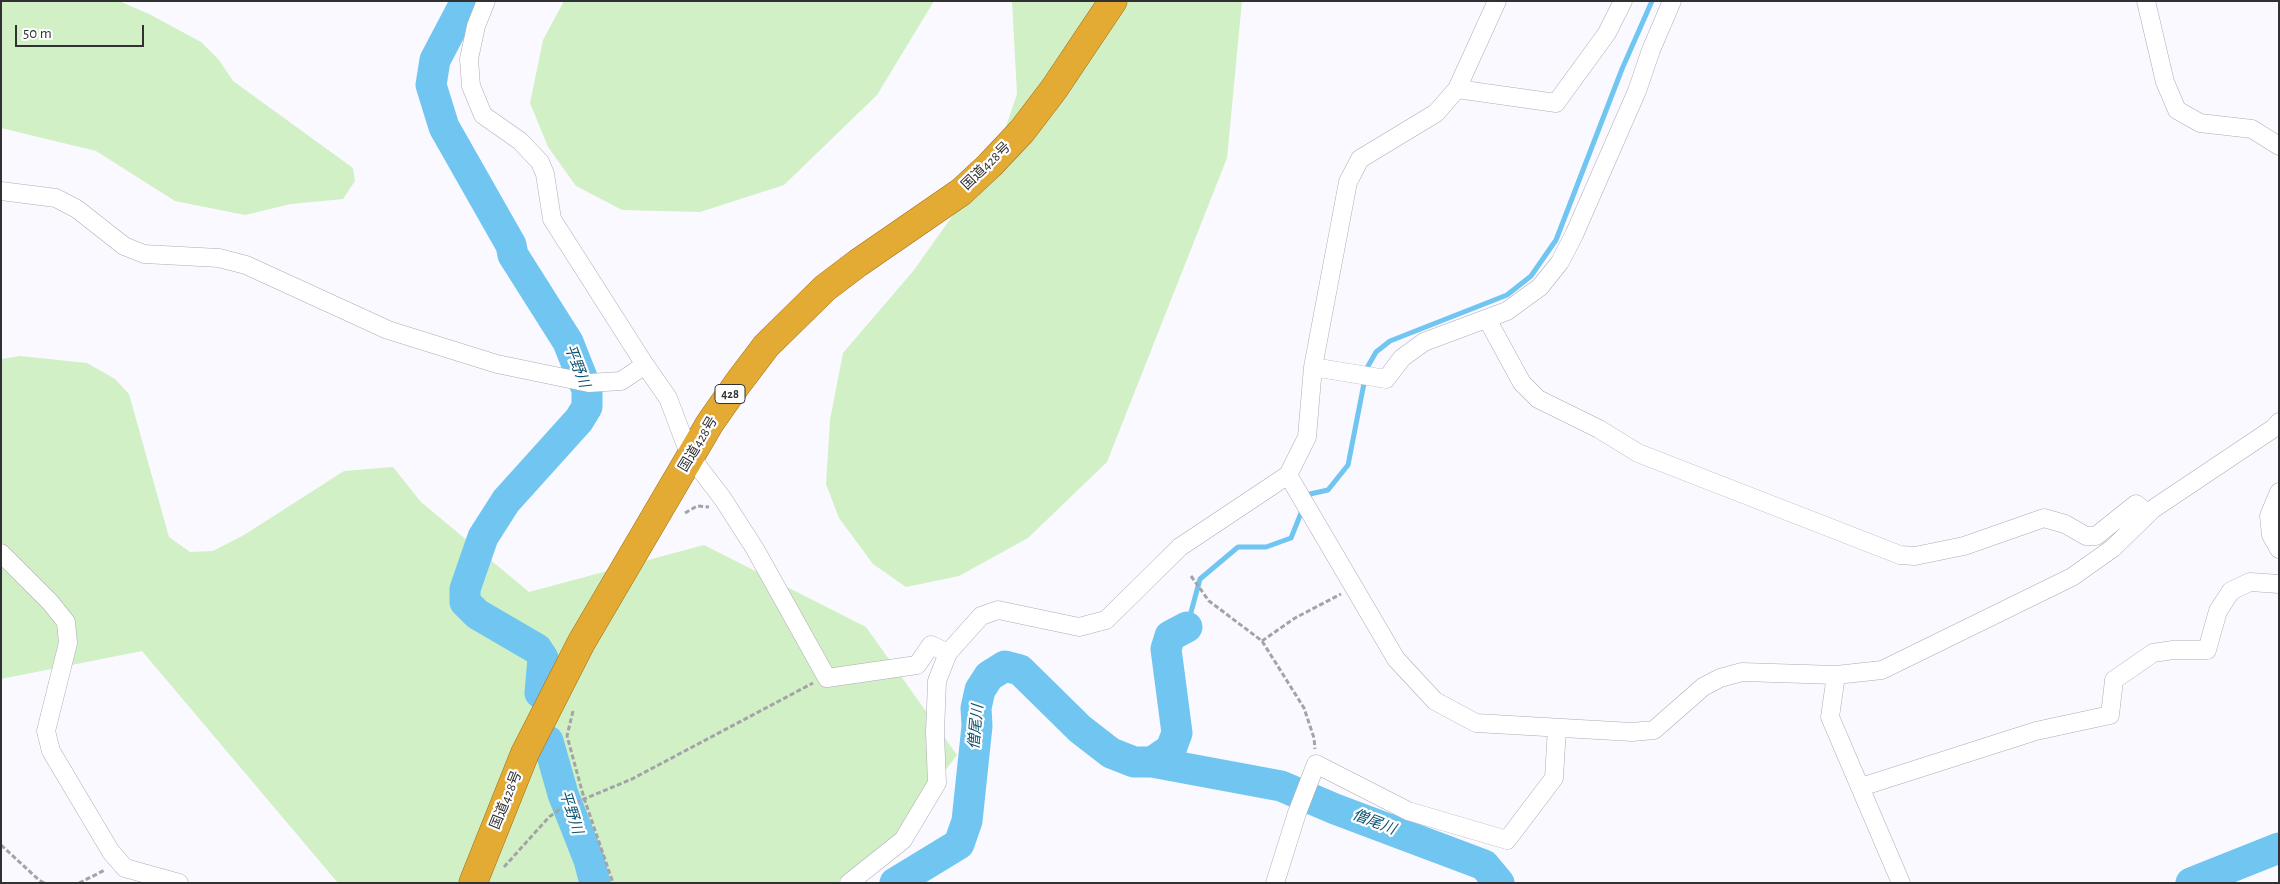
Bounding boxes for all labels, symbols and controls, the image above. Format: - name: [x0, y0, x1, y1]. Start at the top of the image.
- scale bar: [18, 15, 146, 47]
- text: 50 m: [23, 26, 52, 41]
- street label: 国道428号: [958, 139, 1014, 193]
- water label: 平野川: [561, 342, 593, 390]
- road number: 428: [715, 384, 745, 404]
- street label: 国道428号: [675, 413, 721, 475]
- water label: 僧尾川: [965, 704, 987, 750]
- street label: 国道428号: [487, 768, 525, 832]
- water label: 平野川: [555, 788, 587, 836]
- water label: 僧尾川: [1350, 806, 1398, 838]

